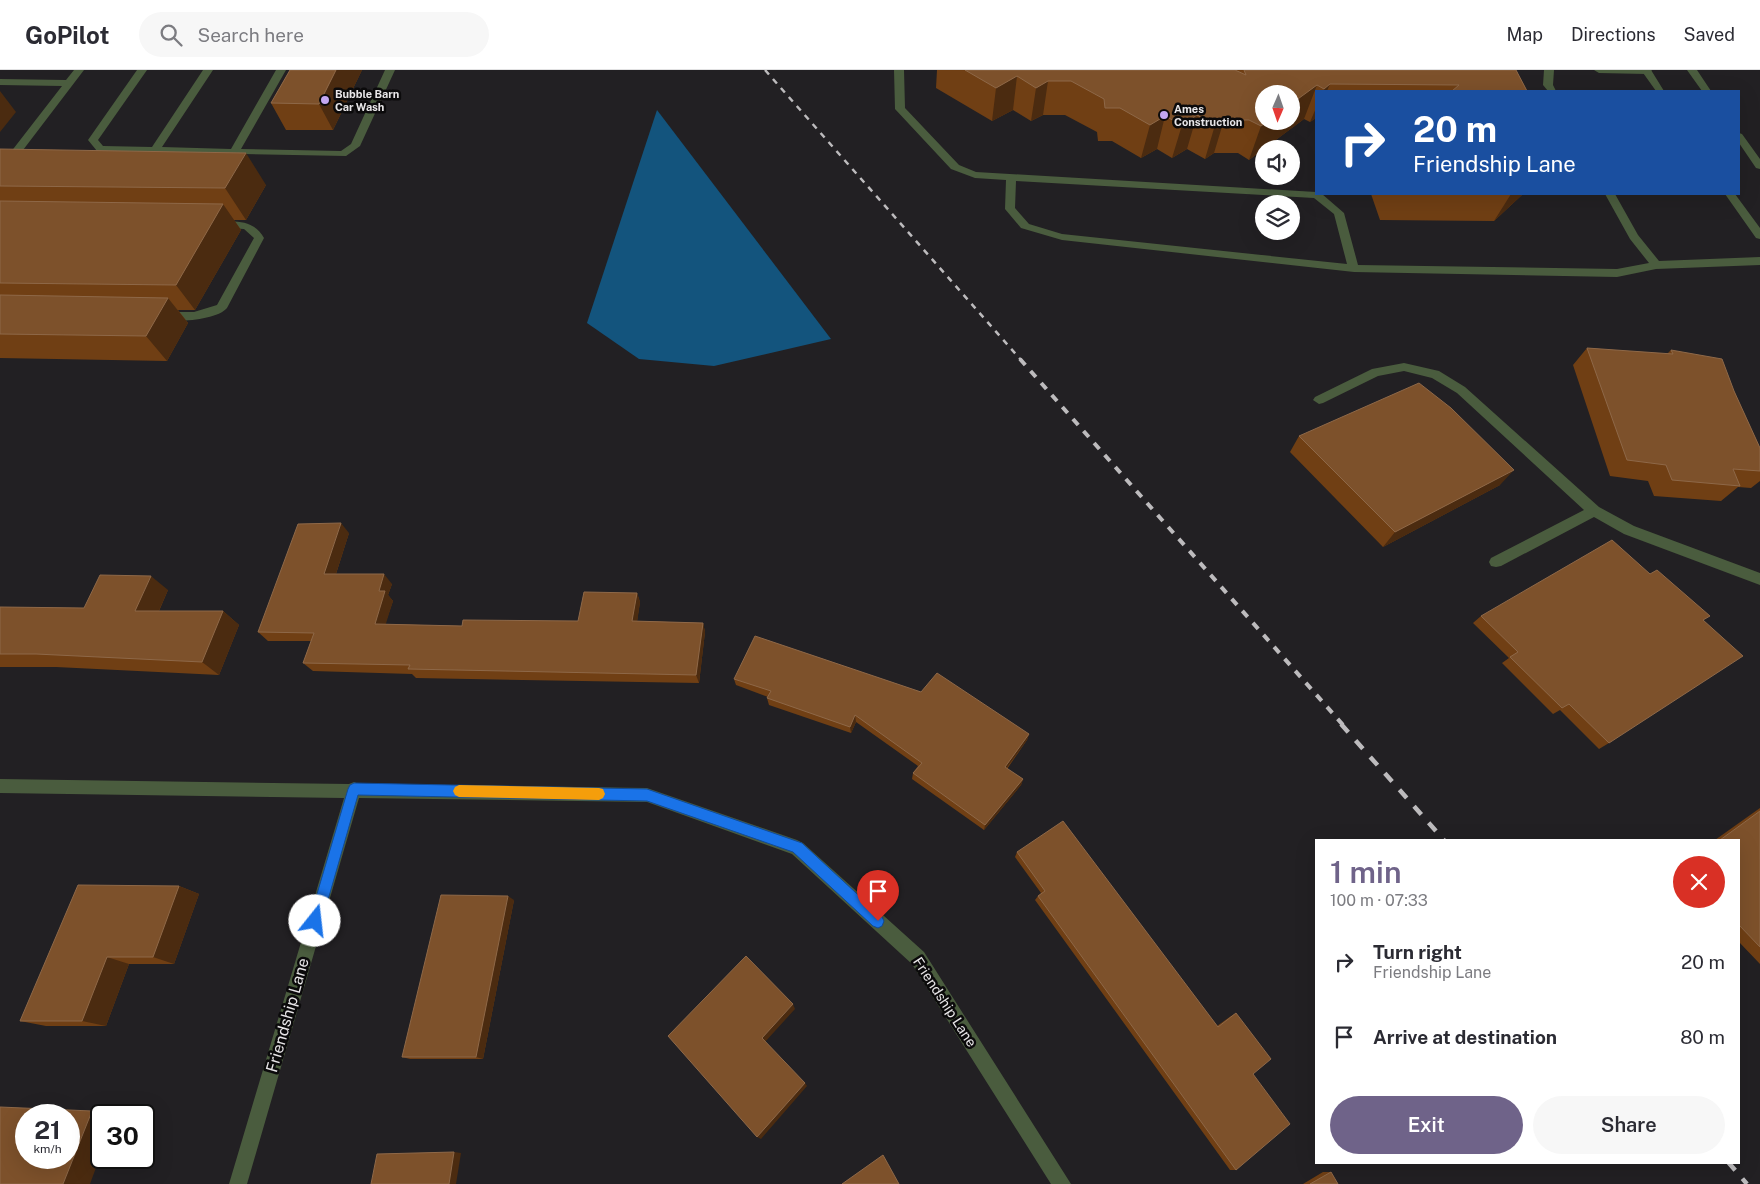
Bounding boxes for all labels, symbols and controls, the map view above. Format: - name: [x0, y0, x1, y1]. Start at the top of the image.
- search box: [139, 12, 489, 57]
- text: GoPilot: [25, 21, 109, 49]
- icon: search: [157, 21, 185, 49]
- text: Search here: [197, 24, 304, 46]
- text: Map: [1506, 24, 1543, 45]
- text: Directions: [1571, 24, 1656, 45]
- text: Saved: [1684, 24, 1735, 45]
- north arrow: [1255, 85, 1300, 130]
- map controls: [1255, 85, 1300, 240]
- place label: Bubble Barn Car Wash: [335, 88, 399, 113]
- marker: Bubble Barn Car Wash: [319, 94, 331, 106]
- place label: Ames Construction: [1174, 103, 1242, 128]
- marker: Ames Construction: [1158, 109, 1170, 121]
- text: 20 m: [1413, 109, 1497, 150]
- icon: right: [1330, 110, 1395, 175]
- button: sound: [1255, 140, 1300, 185]
- text: Friendship Lane: [1413, 151, 1576, 177]
- button: layers: [1255, 195, 1300, 240]
- text: 1 min: [1330, 854, 1401, 890]
- button: close: [1673, 856, 1725, 908]
- pin: [857, 870, 899, 921]
- icon: arrive: [864, 877, 892, 905]
- text: 100 m · 07:33: [1330, 891, 1428, 910]
- position arrow: [288, 894, 340, 946]
- text: Turn right: [1373, 941, 1462, 963]
- icon: right: [1330, 948, 1358, 976]
- text: 20 m: [1681, 951, 1725, 973]
- street label: Friendship Lane: [910, 954, 980, 1050]
- street label: Friendship Lane: [262, 956, 313, 1075]
- text: Friendship Lane: [1373, 963, 1491, 982]
- icon: arrive: [1330, 1023, 1358, 1051]
- text: Arrive at destination: [1373, 1026, 1557, 1048]
- text: 80 m: [1680, 1026, 1725, 1048]
- button: Exit: [1330, 1096, 1523, 1154]
- button: Share: [1533, 1096, 1725, 1154]
- speed limit sign: 30: [90, 1104, 155, 1169]
- text: 21: [34, 1115, 61, 1145]
- text: km/h: [33, 1142, 62, 1156]

